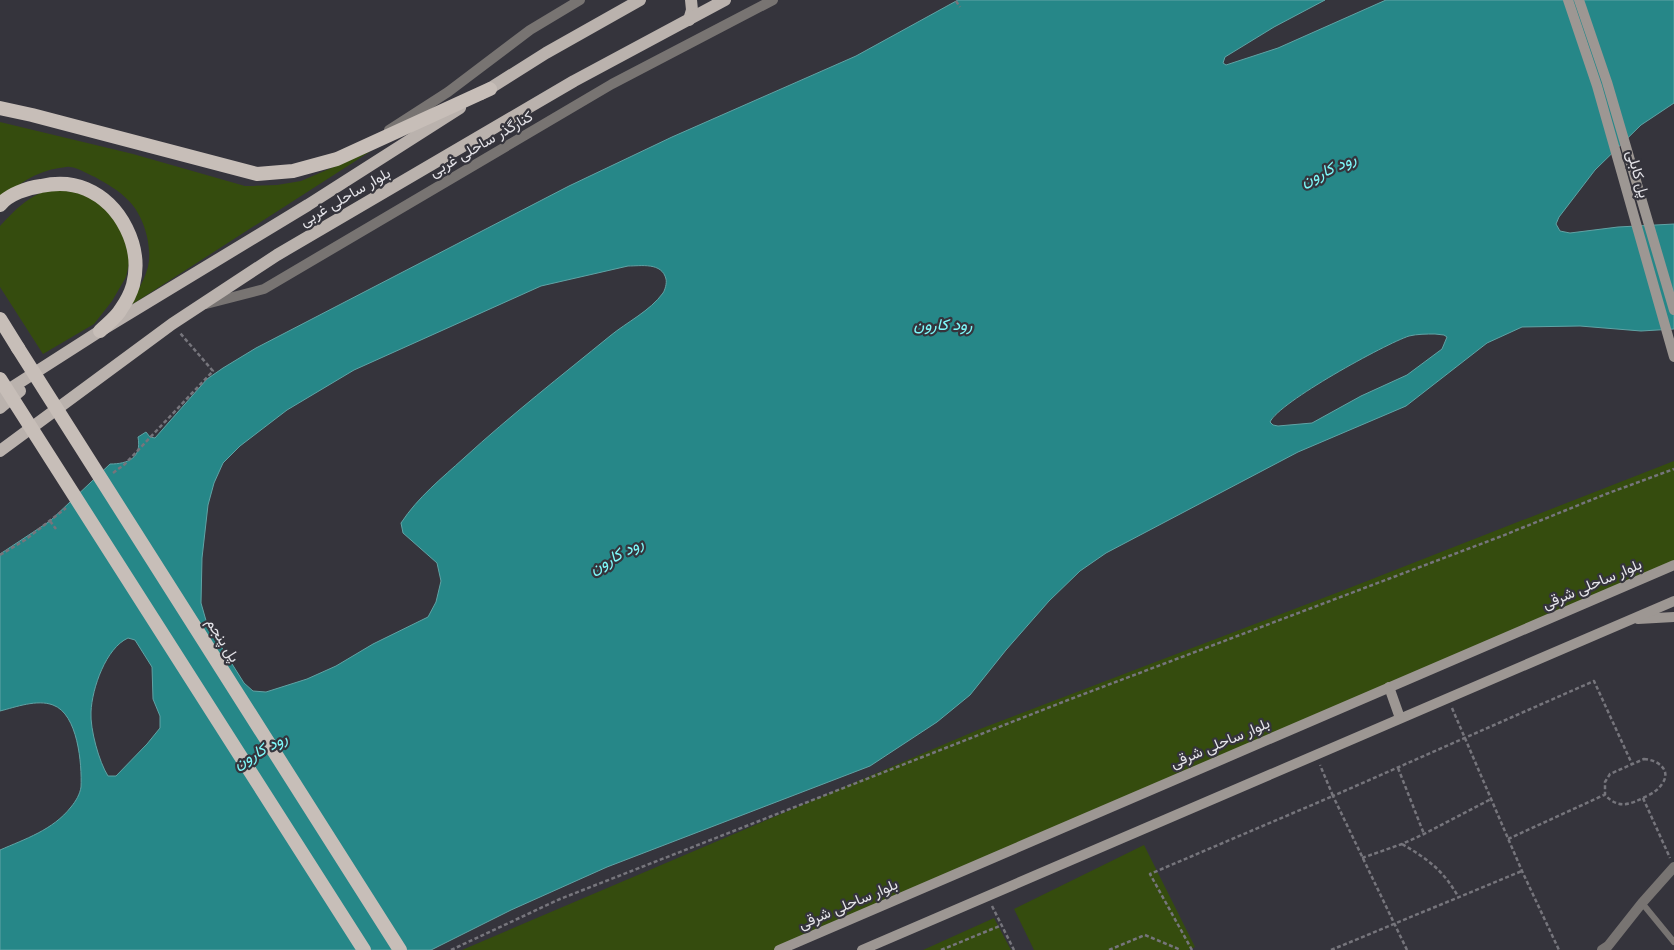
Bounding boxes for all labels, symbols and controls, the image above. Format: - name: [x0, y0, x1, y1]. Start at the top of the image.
- street label: کنارگذر ساحلی غربی: [426, 106, 537, 182]
- water label: رود کارون: [1297, 147, 1360, 191]
- street label: پل کابلی: [1622, 148, 1654, 200]
- street label: بلوار ساحلی غربی: [296, 163, 394, 231]
- water label: رود کارون: [914, 314, 973, 335]
- water label: رود کارون: [585, 532, 648, 579]
- street label: بلوار ساحلی شرقی: [1539, 554, 1645, 614]
- street label: پل پنجم: [202, 614, 244, 666]
- street label: بلوار ساحلی شرقی: [1167, 713, 1273, 773]
- water label: رود کارون: [229, 727, 292, 774]
- street label: بلوار ساحلی شرقی: [795, 874, 901, 934]

